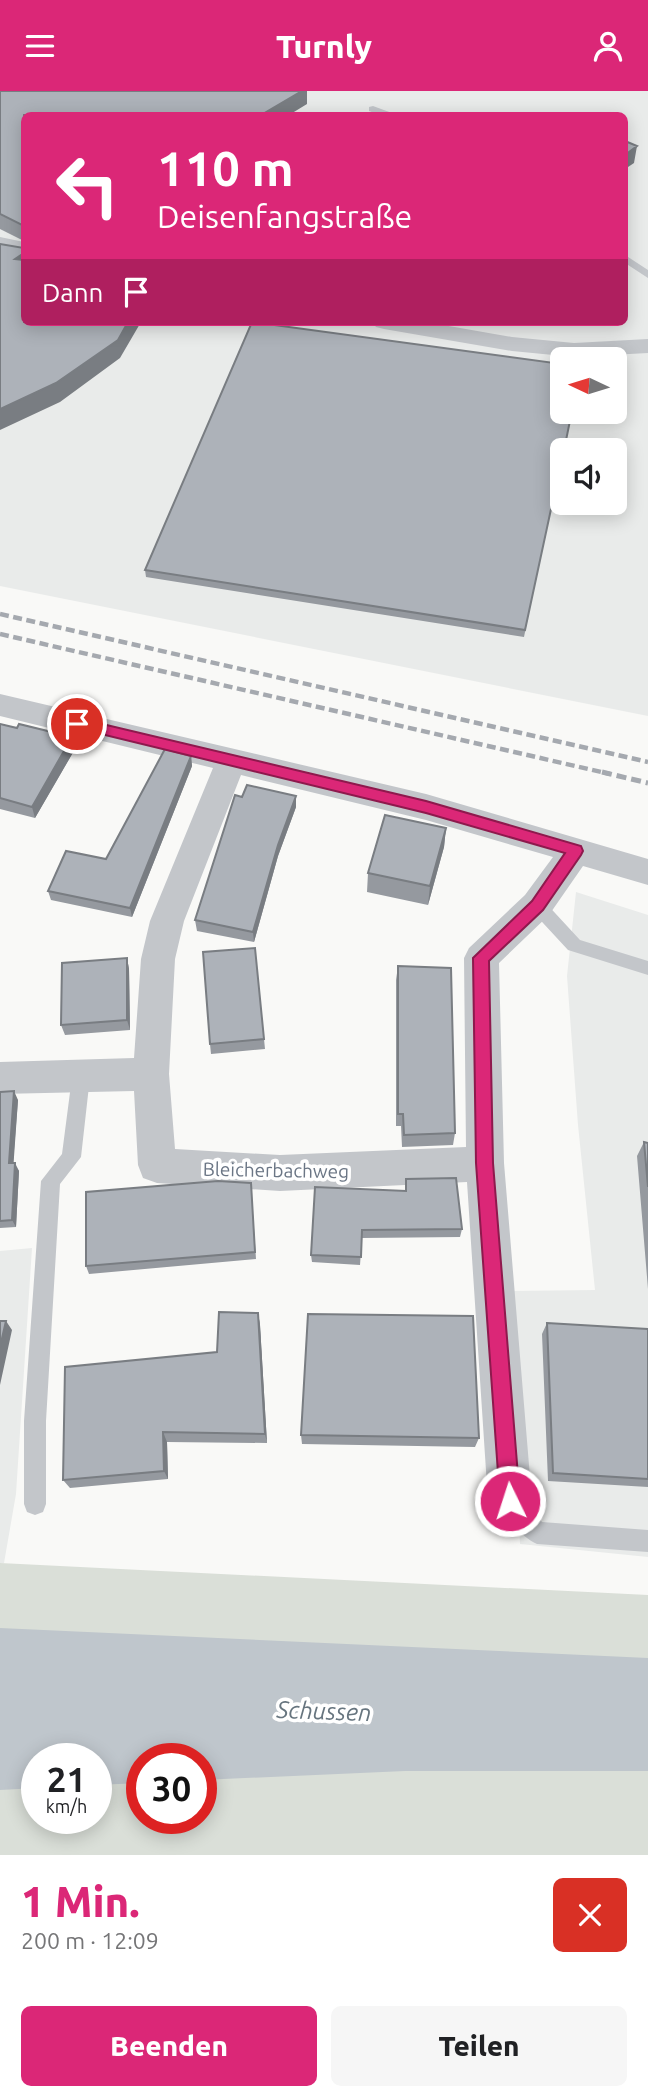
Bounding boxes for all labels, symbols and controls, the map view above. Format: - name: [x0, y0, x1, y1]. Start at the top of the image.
- icon: menu: [21, 27, 59, 65]
- icon: person: [589, 27, 627, 65]
- text: Turnly: [276, 28, 372, 64]
- icon: left: [42, 140, 133, 231]
- text: 110 m: [157, 140, 294, 195]
- text: Deisenfangstraße: [157, 198, 412, 234]
- icon: arrive: [117, 273, 155, 311]
- text: Dann: [42, 278, 103, 307]
- north arrow: [550, 347, 626, 423]
- map controls: [550, 347, 627, 515]
- button: sound: [550, 438, 627, 515]
- pin: [47, 694, 107, 754]
- icon: arrive: [58, 705, 96, 743]
- street label: Bleicherbachweg: [203, 1158, 349, 1182]
- position arrow: [473, 1464, 547, 1538]
- water label: Schussen: [275, 1696, 372, 1726]
- speed limit sign: 30: [126, 1743, 217, 1834]
- text: 21: [47, 1759, 86, 1799]
- text: km/h: [46, 1796, 87, 1816]
- text: 1 Min.: [21, 1878, 140, 1925]
- button: close: [553, 1878, 627, 1952]
- text: 200 m · 12:09: [21, 1928, 159, 1953]
- button: Beenden: [21, 2006, 317, 2086]
- button: Teilen: [331, 2006, 627, 2086]

